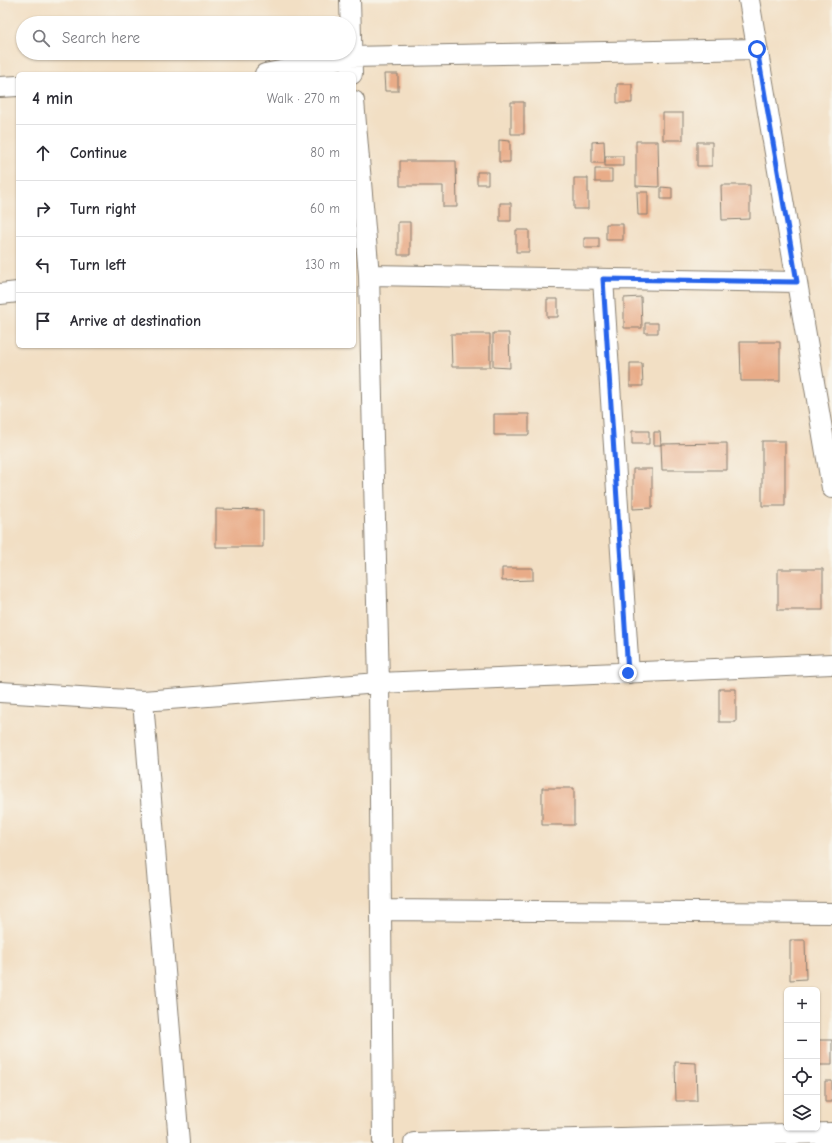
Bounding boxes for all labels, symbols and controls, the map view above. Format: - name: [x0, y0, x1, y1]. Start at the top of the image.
- search box: [16, 16, 356, 60]
- icon: search: [30, 27, 52, 49]
- text: Search here: [62, 29, 140, 47]
- route start: [748, 40, 766, 58]
- text: 4 min: [32, 89, 73, 108]
- text: Walk · 270 m: [267, 91, 340, 106]
- icon: ahead: [32, 142, 54, 164]
- text: Continue: [70, 144, 127, 162]
- text: 80 m: [310, 145, 340, 160]
- icon: right: [32, 198, 54, 220]
- text: Turn right: [70, 200, 136, 218]
- text: 60 m: [310, 201, 340, 216]
- icon: left: [32, 254, 54, 276]
- text: Turn left: [70, 256, 126, 274]
- text: 130 m: [305, 257, 340, 272]
- icon: arrive: [32, 310, 54, 332]
- text: Arrive at destination: [70, 312, 201, 330]
- route end: [619, 664, 637, 682]
- map controls: [784, 987, 820, 1131]
- button: +: [784, 987, 820, 1023]
- button: −: [784, 1023, 820, 1059]
- button: locate: [784, 1059, 820, 1095]
- button: layers: [784, 1095, 820, 1131]

